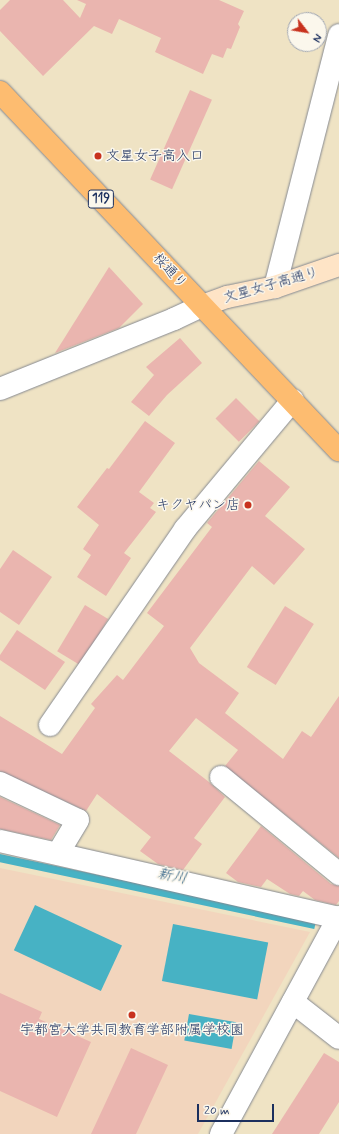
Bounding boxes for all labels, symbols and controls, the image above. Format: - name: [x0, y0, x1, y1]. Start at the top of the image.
- north arrow: [287, 12, 327, 52]
- text: N: [309, 31, 324, 44]
- place label: 文星女子高入口: [106, 148, 204, 164]
- marker: 文星女子高入口: [93, 151, 103, 161]
- road number: 119: [87, 188, 115, 210]
- street label: 桜通り: [150, 250, 190, 292]
- street label: 文星女子高通り: [222, 263, 320, 307]
- place label: キクヤパン店: [156, 497, 240, 513]
- marker: キクヤパン店: [243, 500, 253, 510]
- water label: 新川: [156, 865, 188, 889]
- marker: 宇都宮大学共同教育学部附属学校園: [127, 1010, 137, 1020]
- place label: 宇都宮大学共同教育学部附属学校園: [20, 1022, 244, 1038]
- scale bar: [199, 1096, 276, 1122]
- text: 20 m: [204, 1103, 230, 1119]

